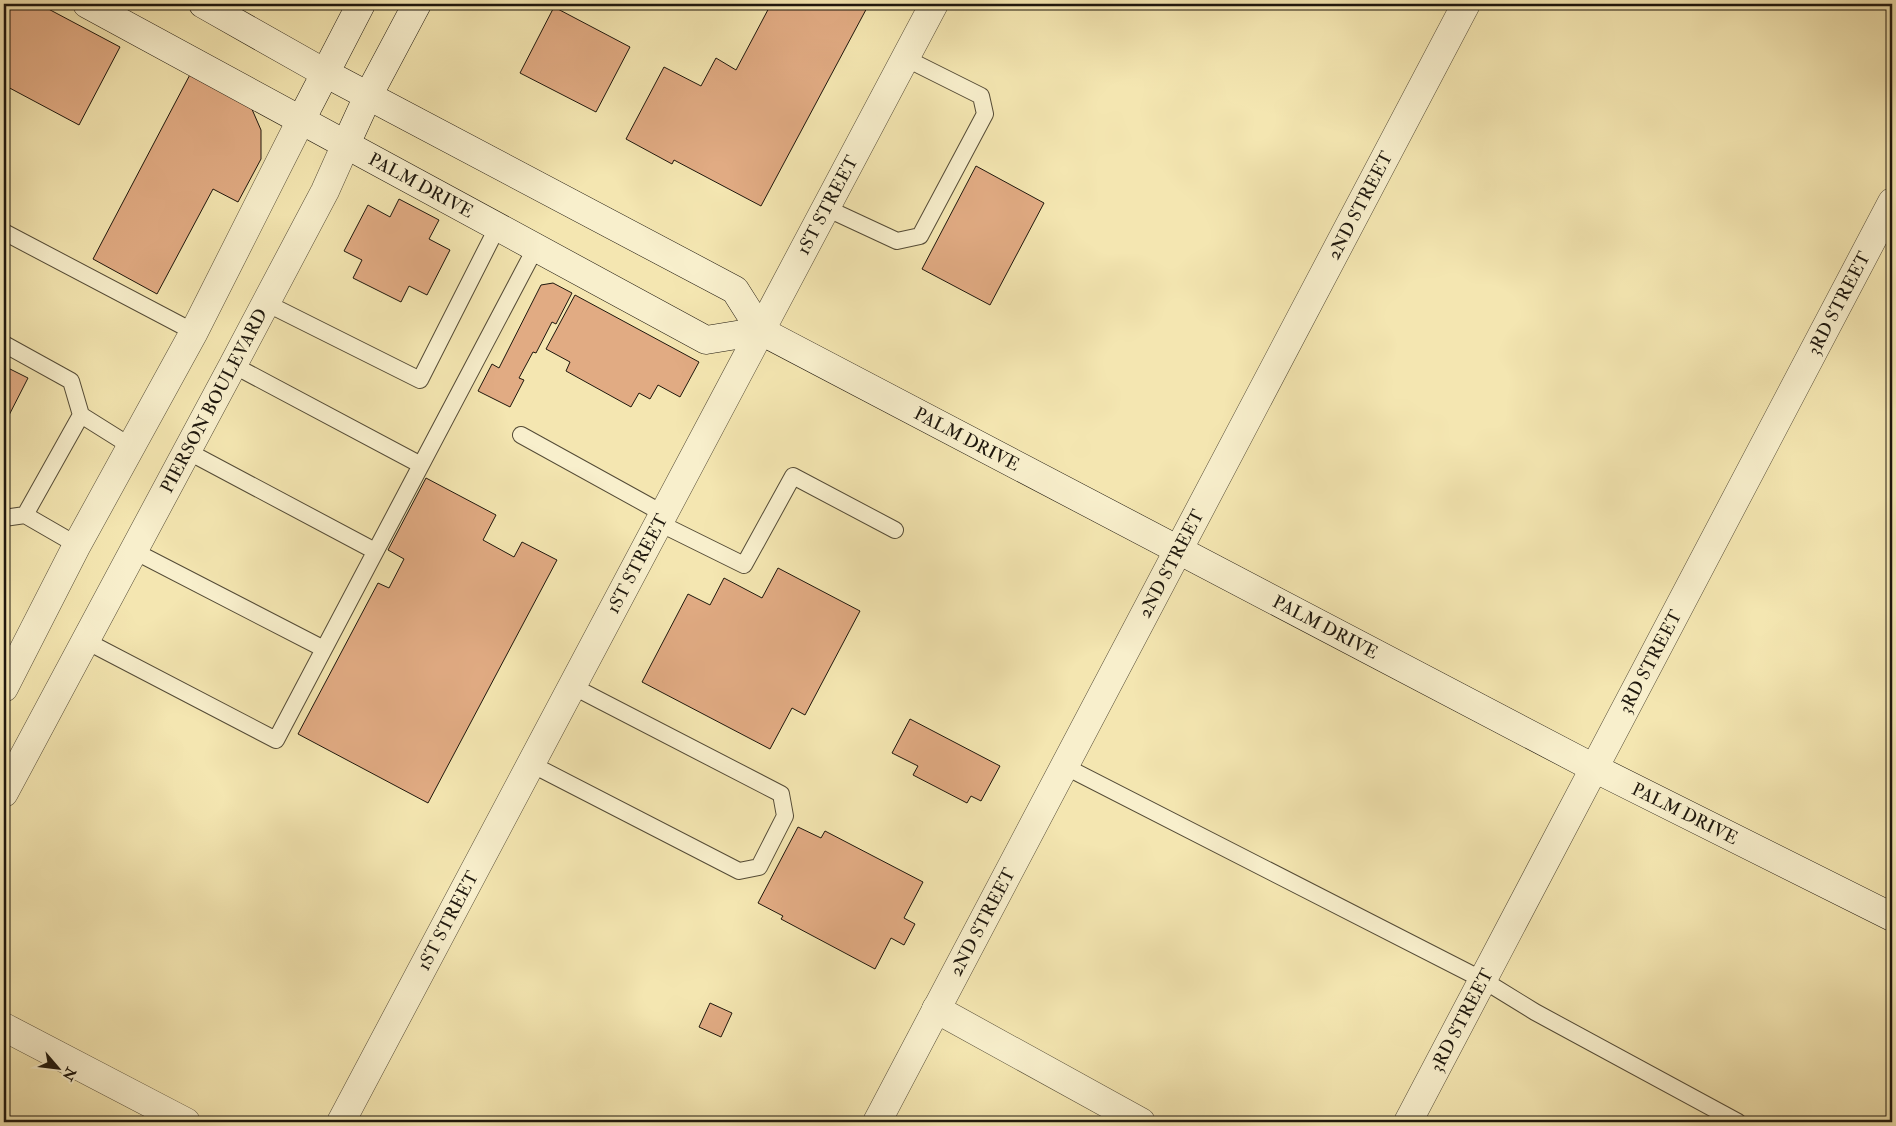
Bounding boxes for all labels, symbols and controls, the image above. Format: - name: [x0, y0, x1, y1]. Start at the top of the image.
- street label: 2ND STREET: [1322, 147, 1398, 264]
- street label: PALM DRIVE: [365, 148, 477, 223]
- street label: 1ST STREET: [792, 151, 863, 259]
- street label: 3RD STREET: [1802, 247, 1876, 359]
- street label: PIERSON BOULEVARD: [155, 304, 272, 497]
- street label: PALM DRIVE: [910, 402, 1024, 476]
- street label: 2ND STREET: [1133, 505, 1209, 622]
- street label: 1ST STREET: [601, 509, 673, 617]
- street label: PALM DRIVE: [1269, 590, 1382, 664]
- street label: 3RD STREET: [1613, 606, 1687, 718]
- street label: PALM DRIVE: [1628, 777, 1742, 850]
- street label: 2ND STREET: [944, 863, 1021, 980]
- street label: 1ST STREET: [412, 866, 484, 974]
- street label: 3RD STREET: [1425, 964, 1499, 1076]
- north arrow: [32, 1044, 82, 1094]
- text: N: [58, 1063, 80, 1084]

